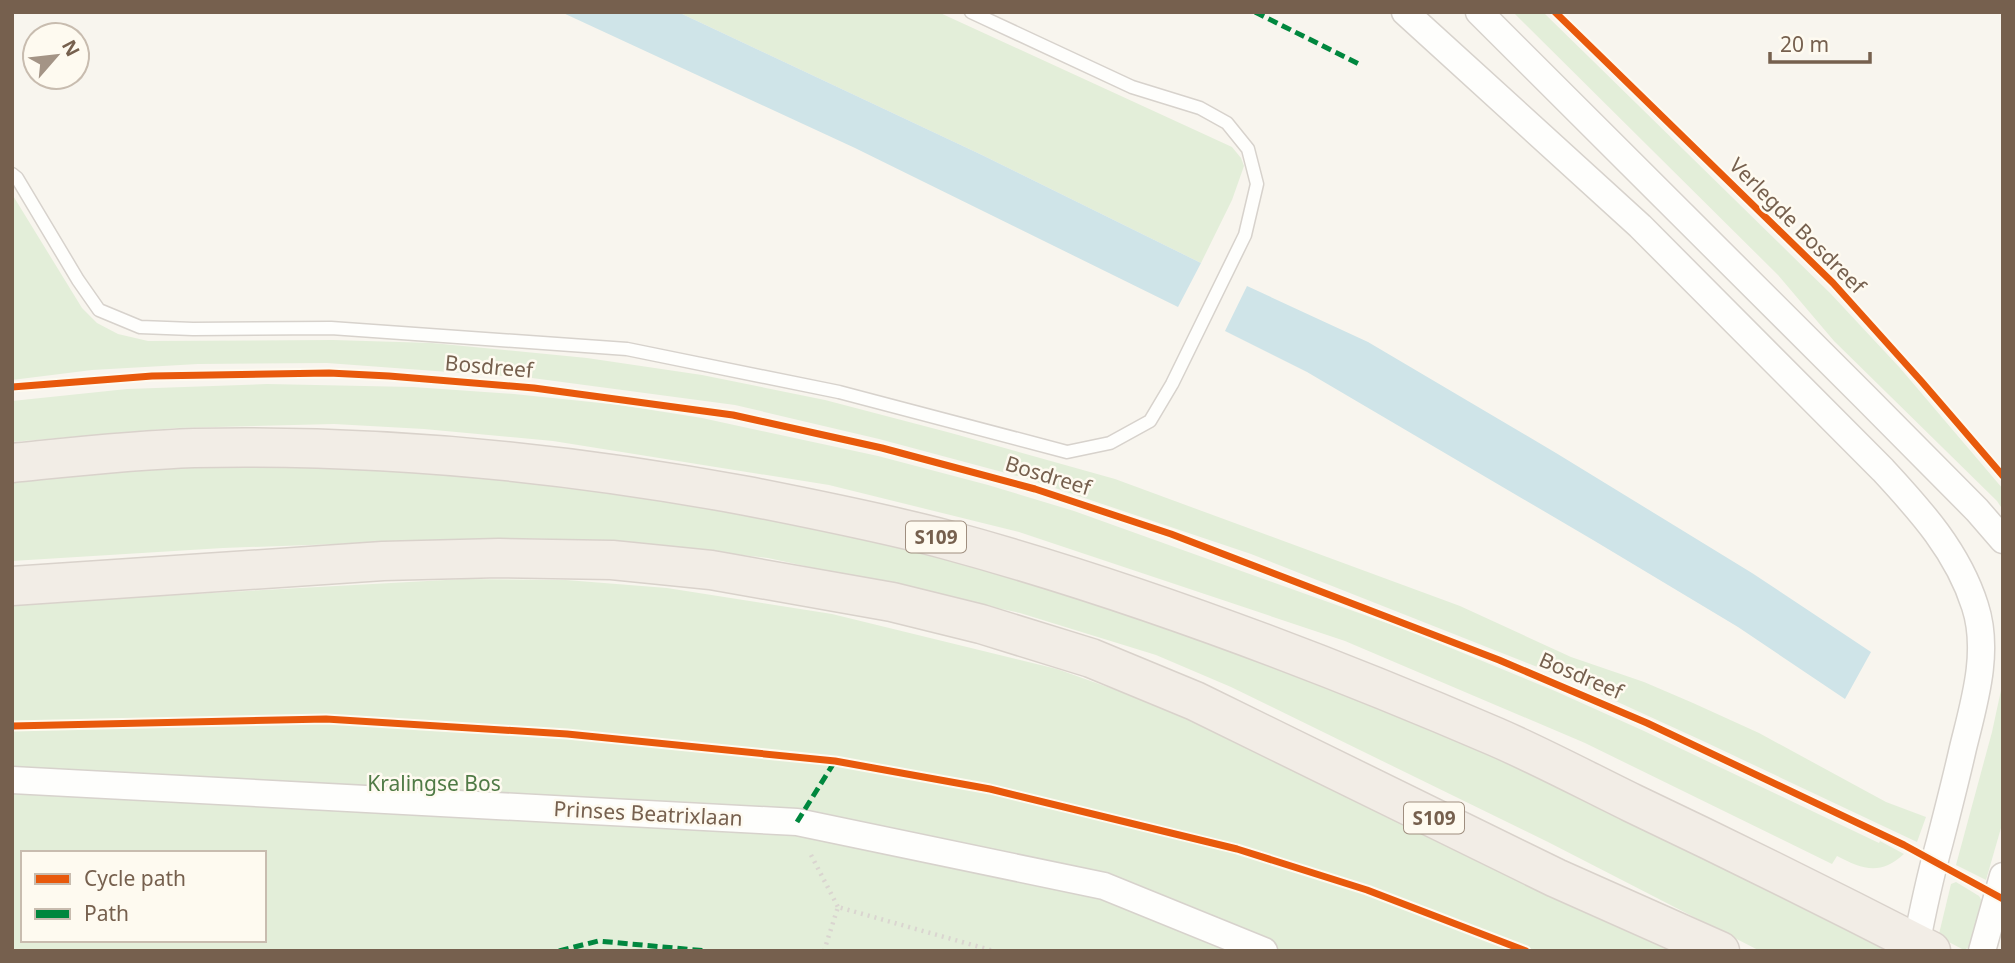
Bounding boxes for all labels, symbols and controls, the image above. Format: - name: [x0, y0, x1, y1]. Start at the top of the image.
- north arrow: [21, 21, 91, 91]
- scale bar: [1770, 21, 1870, 65]
- text: 20 m: [1780, 30, 1829, 58]
- text: N: [56, 35, 86, 61]
- street label: Verlegde Bosdreef: [1724, 151, 1873, 301]
- street label: Bosdreef: [444, 348, 536, 384]
- street label: Bosdreef: [1002, 449, 1096, 502]
- road number: S109: [906, 522, 966, 552]
- street label: Bosdreef: [1535, 645, 1629, 706]
- park label: Kralingse Bos: [367, 769, 501, 797]
- street label: Prinses Beatrixlaan: [553, 794, 743, 832]
- road number: S109: [1404, 803, 1464, 834]
- legend: [21, 851, 266, 942]
- text: Cycle path: [84, 864, 186, 892]
- text: Path: [84, 899, 129, 927]

